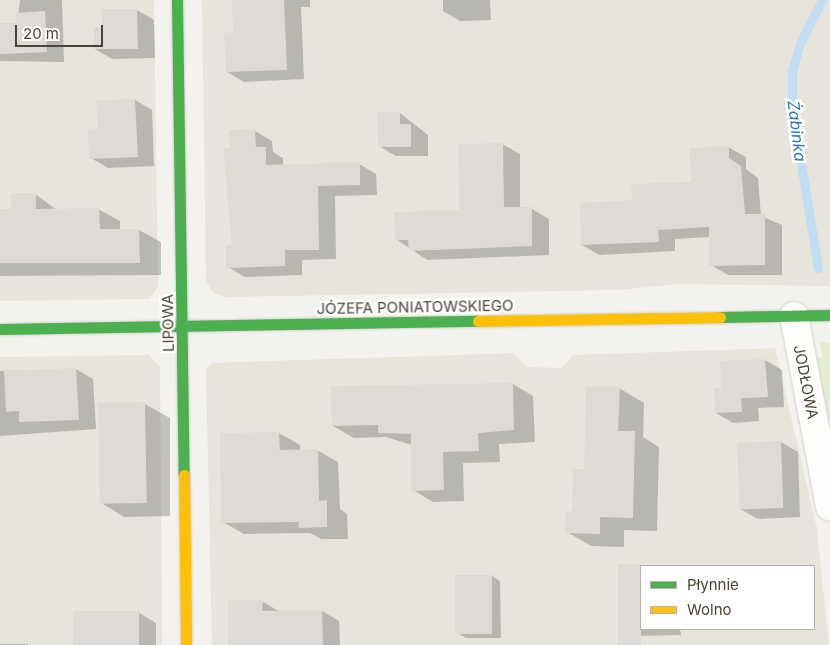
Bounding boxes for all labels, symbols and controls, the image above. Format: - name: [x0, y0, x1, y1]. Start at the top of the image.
- scale bar: [18, 15, 105, 47]
- text: 20 m: [23, 24, 59, 43]
- water label: Żabinka: [784, 99, 810, 163]
- street label: LIPOWA: [158, 294, 178, 352]
- street label: JÓZEFA PONIATOWSKIEGO: [316, 296, 514, 318]
- street label: JODŁOWA: [790, 343, 822, 421]
- legend: [640, 565, 815, 630]
- text: Płynnie: [687, 575, 739, 594]
- text: Wolno: [687, 600, 732, 619]

